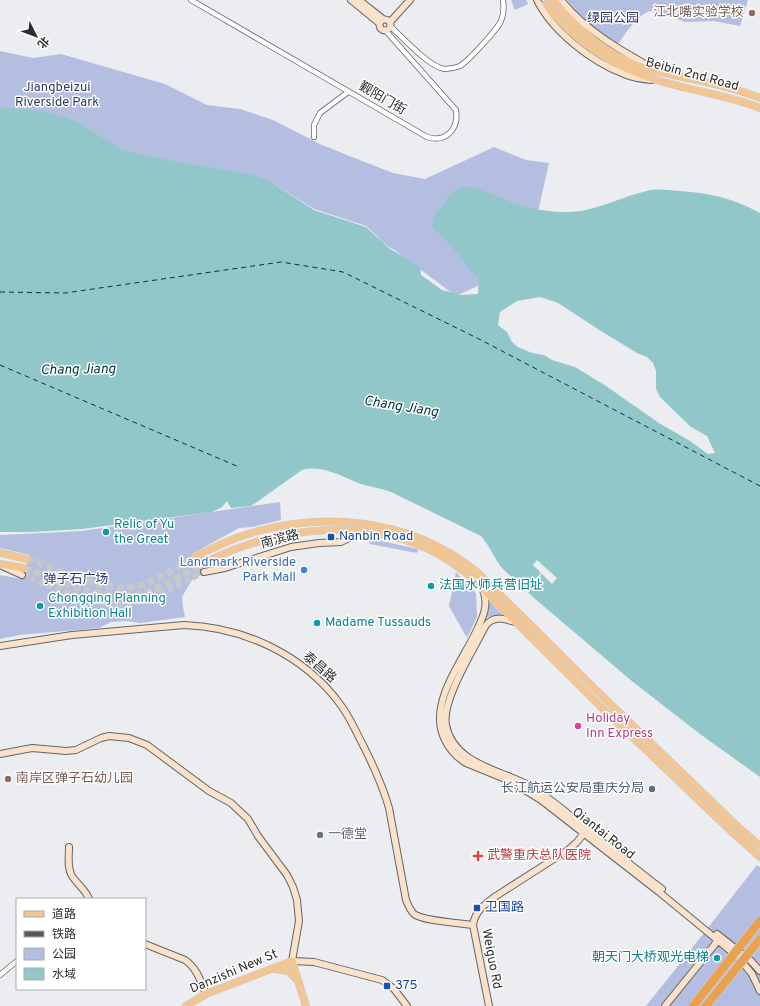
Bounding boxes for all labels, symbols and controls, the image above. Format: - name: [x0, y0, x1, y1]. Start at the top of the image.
- place label: 江北嘴实验学校: [653, 4, 744, 21]
- marker: 江北嘴实验学校: [747, 8, 757, 18]
- park label: 绿园公园: [587, 11, 639, 27]
- north arrow: [16, 16, 56, 56]
- text: 北: [34, 33, 52, 51]
- street label: Beibin 2nd Road: [644, 55, 740, 95]
- street label: 觐阳门街: [355, 79, 409, 119]
- park label: Jiangbeizui Riverside Park: [15, 80, 99, 111]
- water label: Chang Jiang: [40, 361, 116, 379]
- water label: Chang Jiang: [363, 393, 440, 421]
- place label: Relic of Yu the Great: [114, 517, 174, 548]
- marker: Relic of Yu the Great: [101, 527, 111, 537]
- street label: 南滨路: [259, 527, 301, 552]
- place label: Nanbin Road: [339, 529, 413, 545]
- marker: Nanbin Road: [326, 532, 336, 542]
- place label: Landmark Riverside Park Mall: [180, 555, 296, 586]
- marker: Landmark Riverside Park Mall: [299, 565, 309, 575]
- park label: 弹子石广场: [43, 572, 109, 588]
- place label: 法国水师兵营旧址: [439, 578, 543, 594]
- marker: 法国水师兵营旧址: [426, 581, 436, 591]
- place label: Chongqing Planning Exhibition Hall: [48, 591, 166, 622]
- marker: Chongqing Planning Exhibition Hall: [35, 601, 45, 611]
- place label: Madame Tussauds: [325, 615, 431, 631]
- marker: Madame Tussauds: [312, 618, 322, 628]
- street label: 泰昌路: [299, 648, 340, 687]
- place label: Holiday Inn Express: [586, 711, 653, 742]
- marker: Holiday Inn Express: [573, 721, 583, 731]
- place label: 南岸区弹子石幼儿园: [16, 771, 133, 787]
- marker: 南岸区弹子石幼儿园: [3, 774, 13, 784]
- place label: 长江航运公安局重庆分局: [501, 780, 644, 797]
- marker: 长江航运公安局重庆分局: [647, 784, 657, 794]
- street label: Qiantai Road: [569, 805, 637, 863]
- place label: 一德堂: [328, 826, 367, 843]
- marker: 一德堂: [315, 830, 325, 840]
- place label: 武警重庆总队医院: [487, 848, 591, 864]
- marker: 武警重庆总队医院: [472, 850, 484, 862]
- legend: [16, 898, 146, 990]
- place label: 卫国路: [485, 900, 524, 916]
- marker: 卫国路: [472, 903, 482, 913]
- text: 道路: [52, 907, 76, 923]
- text: 铁路: [52, 927, 76, 943]
- street label: Weiguo Rd: [477, 927, 505, 991]
- street label: Danzishi New St: [188, 946, 280, 998]
- text: 公园: [52, 947, 76, 963]
- place label: 朝天门大桥观光电梯: [592, 950, 709, 966]
- marker: 朝天门大桥观光电梯: [712, 953, 722, 963]
- text: 水域: [52, 967, 76, 983]
- place label: 375: [395, 978, 418, 994]
- marker: 375: [382, 981, 392, 991]

